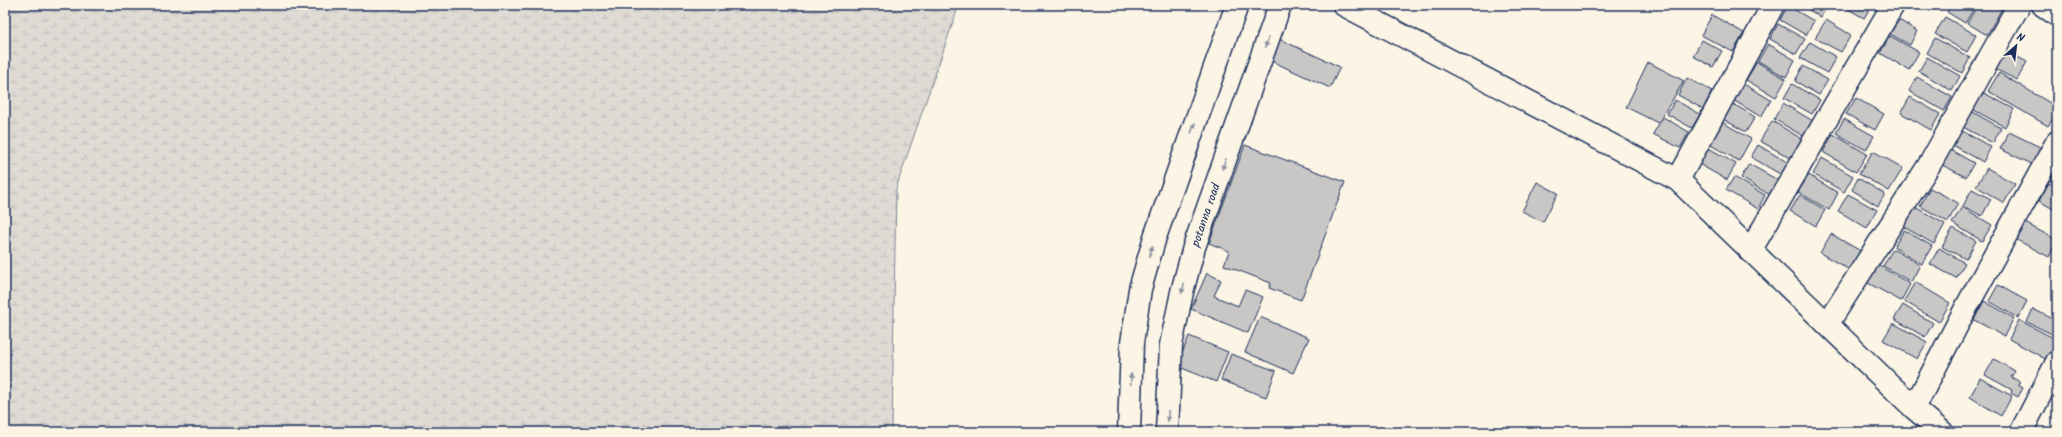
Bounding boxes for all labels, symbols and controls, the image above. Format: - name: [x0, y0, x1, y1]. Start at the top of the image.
- north arrow: [1996, 26, 2036, 66]
- text: N: [2013, 28, 2028, 48]
- one-way arrow: [1264, 36, 1270, 48]
- one-way arrow: [1191, 122, 1197, 134]
- one-way arrow: [1220, 159, 1226, 171]
- street label: potanna road: [1186, 180, 1226, 250]
- one-way arrow: [1148, 245, 1154, 257]
- one-way arrow: [1180, 282, 1186, 294]
- one-way arrow: [1128, 372, 1134, 385]
- one-way arrow: [1165, 410, 1171, 423]

